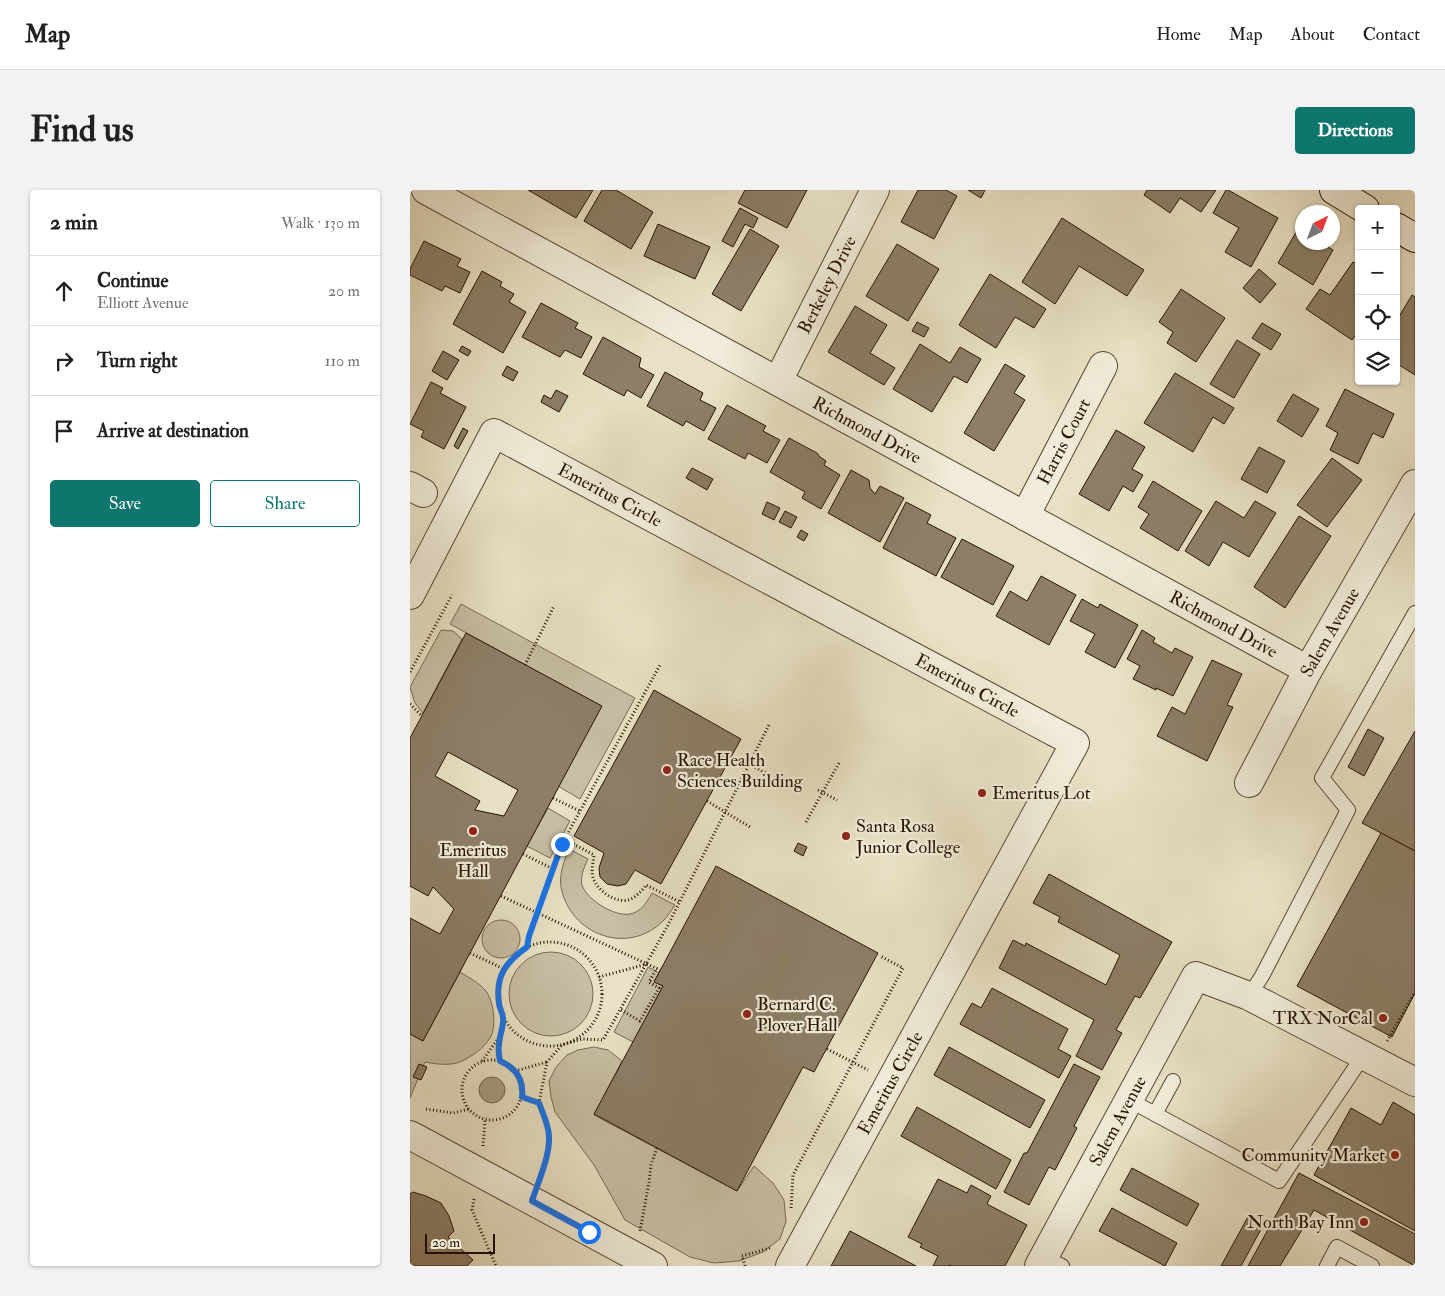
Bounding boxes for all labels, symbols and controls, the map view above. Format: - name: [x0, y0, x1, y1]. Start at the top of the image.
- text: Map: [25, 19, 70, 50]
- text: Home: [1156, 23, 1201, 46]
- text: Map: [1229, 23, 1263, 46]
- text: About: [1291, 23, 1335, 46]
- text: Contact: [1363, 23, 1420, 46]
- button: Directions: [1295, 107, 1415, 154]
- text: Find us: [30, 108, 134, 152]
- north arrow: [1295, 205, 1340, 250]
- map controls: [1355, 205, 1400, 385]
- button: +: [1355, 205, 1400, 250]
- text: 2 min: [50, 209, 98, 236]
- text: Walk · 130 m: [281, 213, 360, 233]
- street label: Berkeley Drive: [793, 232, 862, 338]
- button: −: [1355, 250, 1400, 295]
- text: Continue: [97, 269, 168, 293]
- icon: ahead: [50, 277, 78, 305]
- text: 20 m: [328, 281, 360, 301]
- text: Elliott Avenue: [97, 293, 189, 313]
- button: locate: [1355, 295, 1400, 340]
- button: layers: [1355, 340, 1400, 385]
- icon: right: [50, 347, 78, 375]
- text: Turn right: [97, 349, 177, 373]
- text: 110 m: [325, 351, 360, 371]
- street label: Richmond Drive: [808, 392, 925, 469]
- street label: Harris Court: [1032, 395, 1096, 489]
- icon: arrive: [50, 417, 78, 445]
- text: Arrive at destination: [97, 419, 249, 443]
- street label: Emeritus Circle: [554, 458, 666, 533]
- button: Save: [50, 480, 200, 527]
- button: Share: [210, 480, 360, 527]
- street label: Salem Avenue: [1295, 583, 1365, 681]
- street label: Richmond Drive: [1165, 586, 1282, 663]
- street label: Emeritus Circle: [911, 649, 1024, 723]
- place label: Race Health Sciences Building: [677, 749, 804, 793]
- marker: Race Health Sciences Building: [661, 764, 673, 776]
- place label: Emeritus Lot: [992, 782, 1091, 805]
- marker: Emeritus Lot: [976, 787, 988, 799]
- place label: Santa Rosa Junior College: [855, 815, 961, 859]
- marker: Emeritus Hall: [467, 825, 479, 837]
- marker: Santa Rosa Junior College: [840, 830, 852, 842]
- route end: [551, 833, 574, 856]
- place label: Emeritus Hall: [439, 839, 507, 883]
- place label: Bernard C. Plover Hall: [757, 993, 838, 1037]
- place label: TRX NorCal: [1273, 1007, 1373, 1030]
- marker: Bernard C. Plover Hall: [741, 1008, 753, 1020]
- marker: TRX NorCal: [1377, 1012, 1389, 1024]
- street label: Emeritus Circle: [853, 1027, 929, 1139]
- street label: Salem Avenue: [1084, 1072, 1152, 1170]
- place label: Community Market: [1242, 1144, 1385, 1167]
- marker: Community Market: [1389, 1149, 1401, 1161]
- place label: North Bay Inn: [1247, 1211, 1354, 1234]
- marker: North Bay Inn: [1358, 1216, 1370, 1228]
- route start: [578, 1221, 601, 1244]
- scale bar: [425, 1231, 495, 1254]
- text: 20 m: [432, 1234, 460, 1251]

